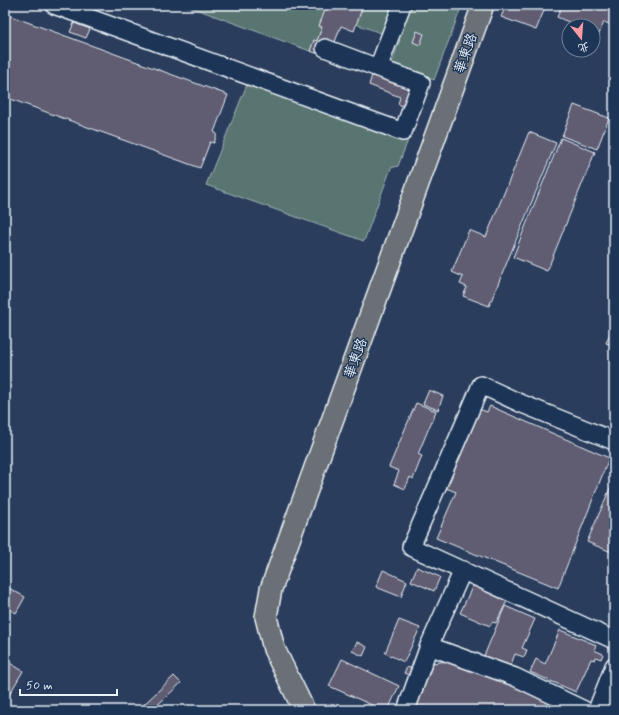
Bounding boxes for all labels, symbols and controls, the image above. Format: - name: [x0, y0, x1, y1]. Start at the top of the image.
- north arrow: [561, 18, 601, 58]
- street label: 華東路: [450, 31, 482, 76]
- text: 北: [576, 38, 591, 55]
- street label: 華東路: [340, 336, 372, 381]
- scale bar: [20, 671, 117, 697]
- text: 50 m: [26, 678, 53, 694]

